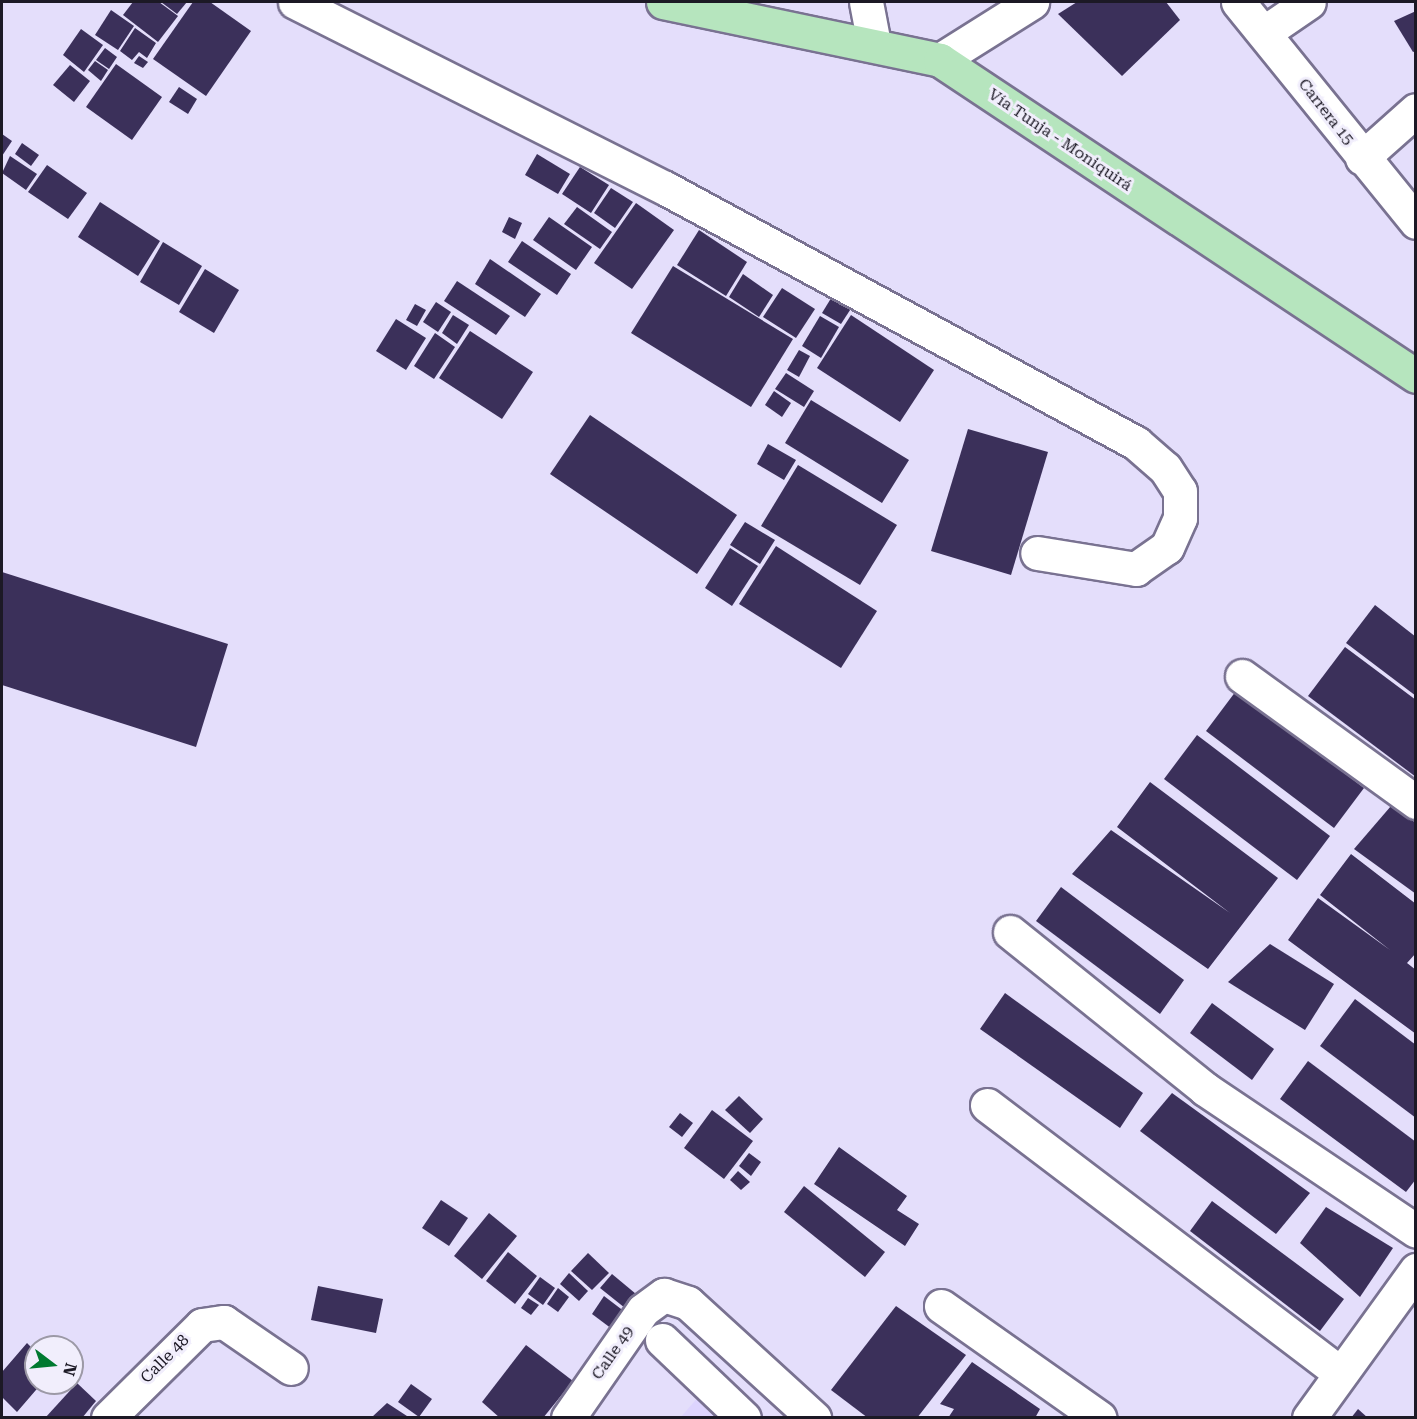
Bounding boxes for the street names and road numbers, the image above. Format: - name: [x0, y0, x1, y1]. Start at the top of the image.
- street label: Carrera 15: [1294, 75, 1358, 149]
- street label: Vía Tunja - Moniquirá: [985, 85, 1135, 195]
- street label: Calle 49: [588, 1323, 638, 1383]
- street label: Calle 48: [137, 1331, 193, 1387]

